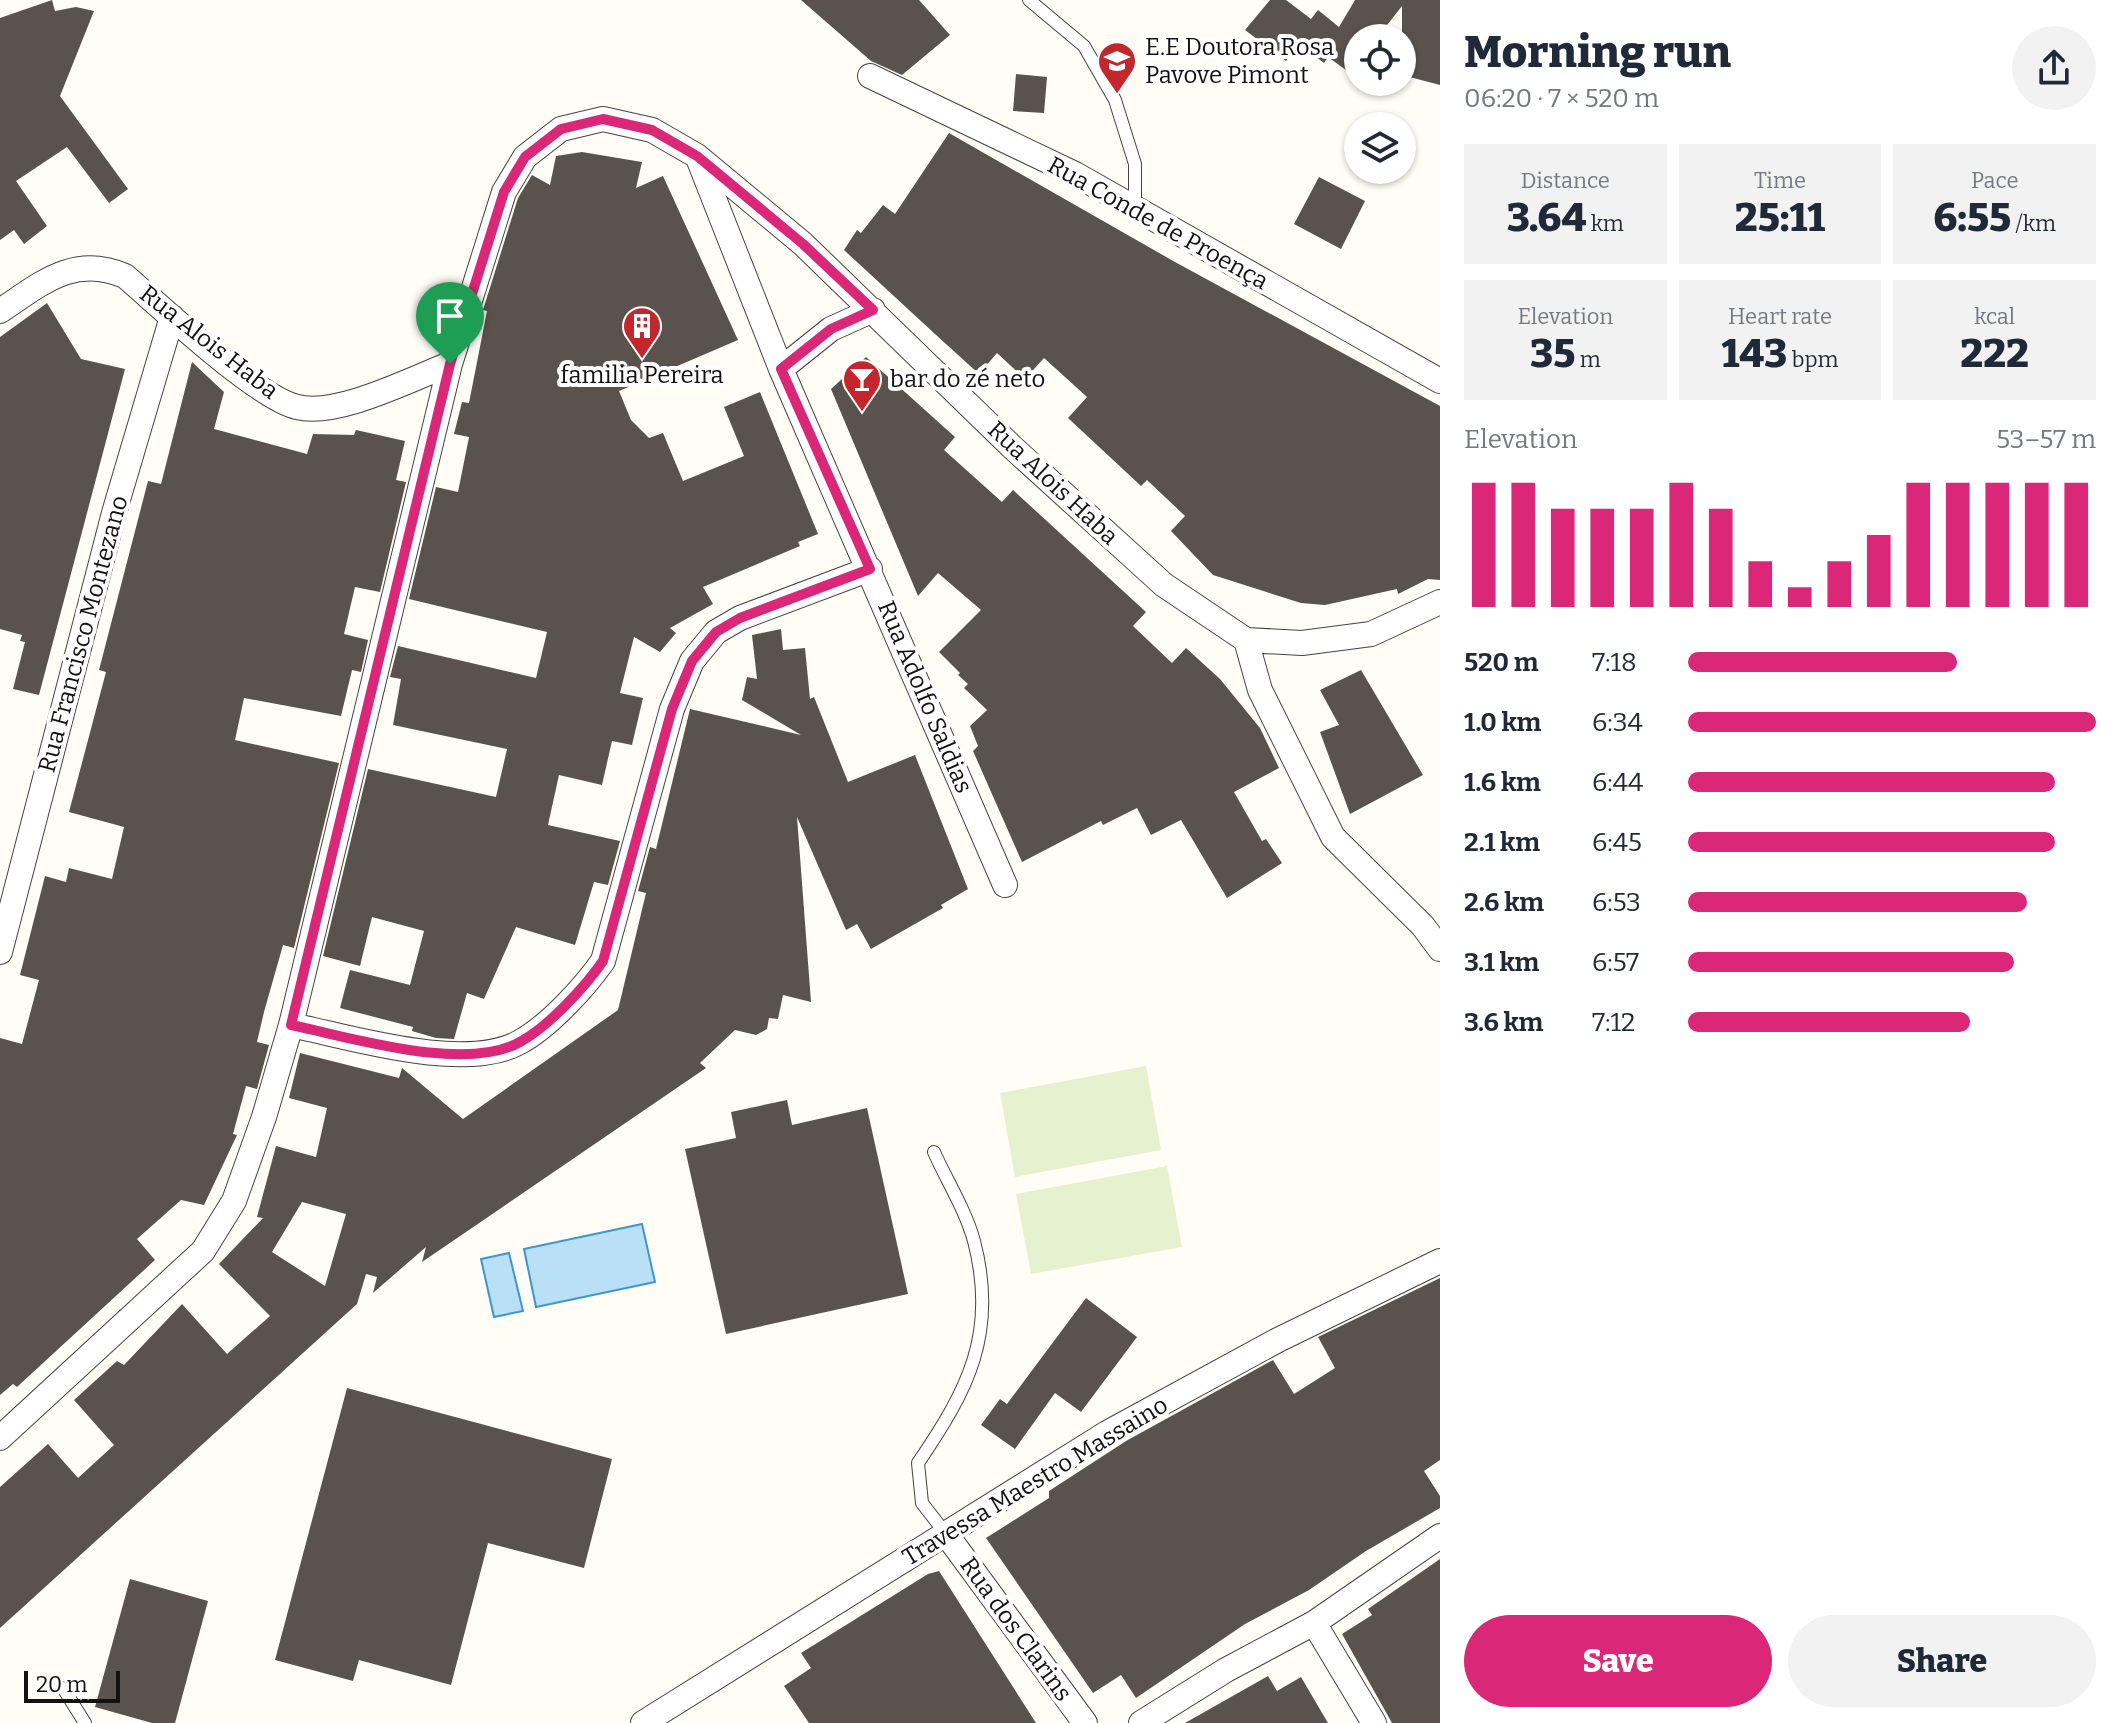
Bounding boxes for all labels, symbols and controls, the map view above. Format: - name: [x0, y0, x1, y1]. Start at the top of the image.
- map controls: [1344, 24, 1416, 184]
- button: locate: [1344, 24, 1416, 96]
- text: Morning run: [1464, 26, 1731, 79]
- button: share: [2012, 26, 2096, 110]
- place label: E.E Doutora Rosa Pavove Pimont: [1145, 33, 1334, 89]
- school or university icon: E.E Doutora Rosa Pavove Pimont: [1096, 40, 1138, 95]
- text: 06:20 · 7 × 520 m: [1464, 83, 1659, 114]
- button: layers: [1344, 112, 1416, 184]
- street label: Rua Conde de Proença: [1043, 151, 1273, 295]
- text: Distance: [1521, 167, 1610, 194]
- text: Time: [1754, 167, 1806, 194]
- text: Pace: [1971, 167, 2018, 194]
- text: 3.64: [1507, 194, 1586, 242]
- text: 25:11: [1735, 194, 1825, 242]
- text: 6:55: [1933, 194, 2011, 242]
- text: km: [1586, 210, 1624, 237]
- text: /km: [2011, 210, 2056, 237]
- street label: Rua Alois Haba: [134, 279, 284, 405]
- pin: [416, 282, 484, 364]
- icon: arrive: [428, 294, 472, 338]
- text: Elevation: [1517, 303, 1613, 330]
- text: Heart rate: [1728, 303, 1832, 330]
- text: kcal: [1974, 303, 2015, 330]
- building icon: familia Pereira: [621, 305, 663, 360]
- text: 35: [1530, 330, 1575, 378]
- text: 143: [1721, 330, 1787, 378]
- text: 222: [1960, 330, 2029, 378]
- text: m: [1575, 346, 1601, 373]
- text: bpm: [1787, 346, 1839, 373]
- bar icon: bar do zé neto: [841, 358, 883, 413]
- place label: familia Pereira: [560, 361, 724, 389]
- place label: bar do zé neto: [890, 365, 1045, 393]
- street label: Rua Alois Haba: [982, 416, 1124, 550]
- text: Elevation: [1464, 424, 1577, 455]
- text: 53–57 m: [1996, 424, 2096, 455]
- street label: Rua Francisco Montezano: [33, 492, 133, 776]
- street label: Rua Adolfo Saldias: [872, 597, 978, 797]
- text: 520 m: [1464, 647, 1539, 678]
- text: 7:18: [1592, 647, 1637, 678]
- text: 1.0 km: [1464, 707, 1541, 738]
- text: 6:34: [1592, 707, 1643, 738]
- text: 1.6 km: [1464, 767, 1541, 798]
- text: 6:44: [1592, 767, 1643, 798]
- text: 2.1 km: [1464, 827, 1540, 858]
- text: 6:45: [1592, 827, 1642, 858]
- text: 2.6 km: [1464, 887, 1544, 918]
- text: 6:53: [1592, 887, 1641, 918]
- text: 3.1 km: [1464, 947, 1539, 978]
- text: 6:57: [1592, 947, 1639, 978]
- text: 3.6 km: [1464, 1007, 1543, 1038]
- text: 7:12: [1592, 1007, 1635, 1038]
- street label: Travessa Maestro Massaino: [897, 1391, 1173, 1571]
- street label: Rua dos Clarins: [954, 1552, 1078, 1706]
- button: Save: [1464, 1615, 1772, 1707]
- button: Share: [1788, 1615, 2096, 1707]
- scale bar: [24, 1667, 120, 1703]
- text: 20 m: [36, 1671, 87, 1698]

